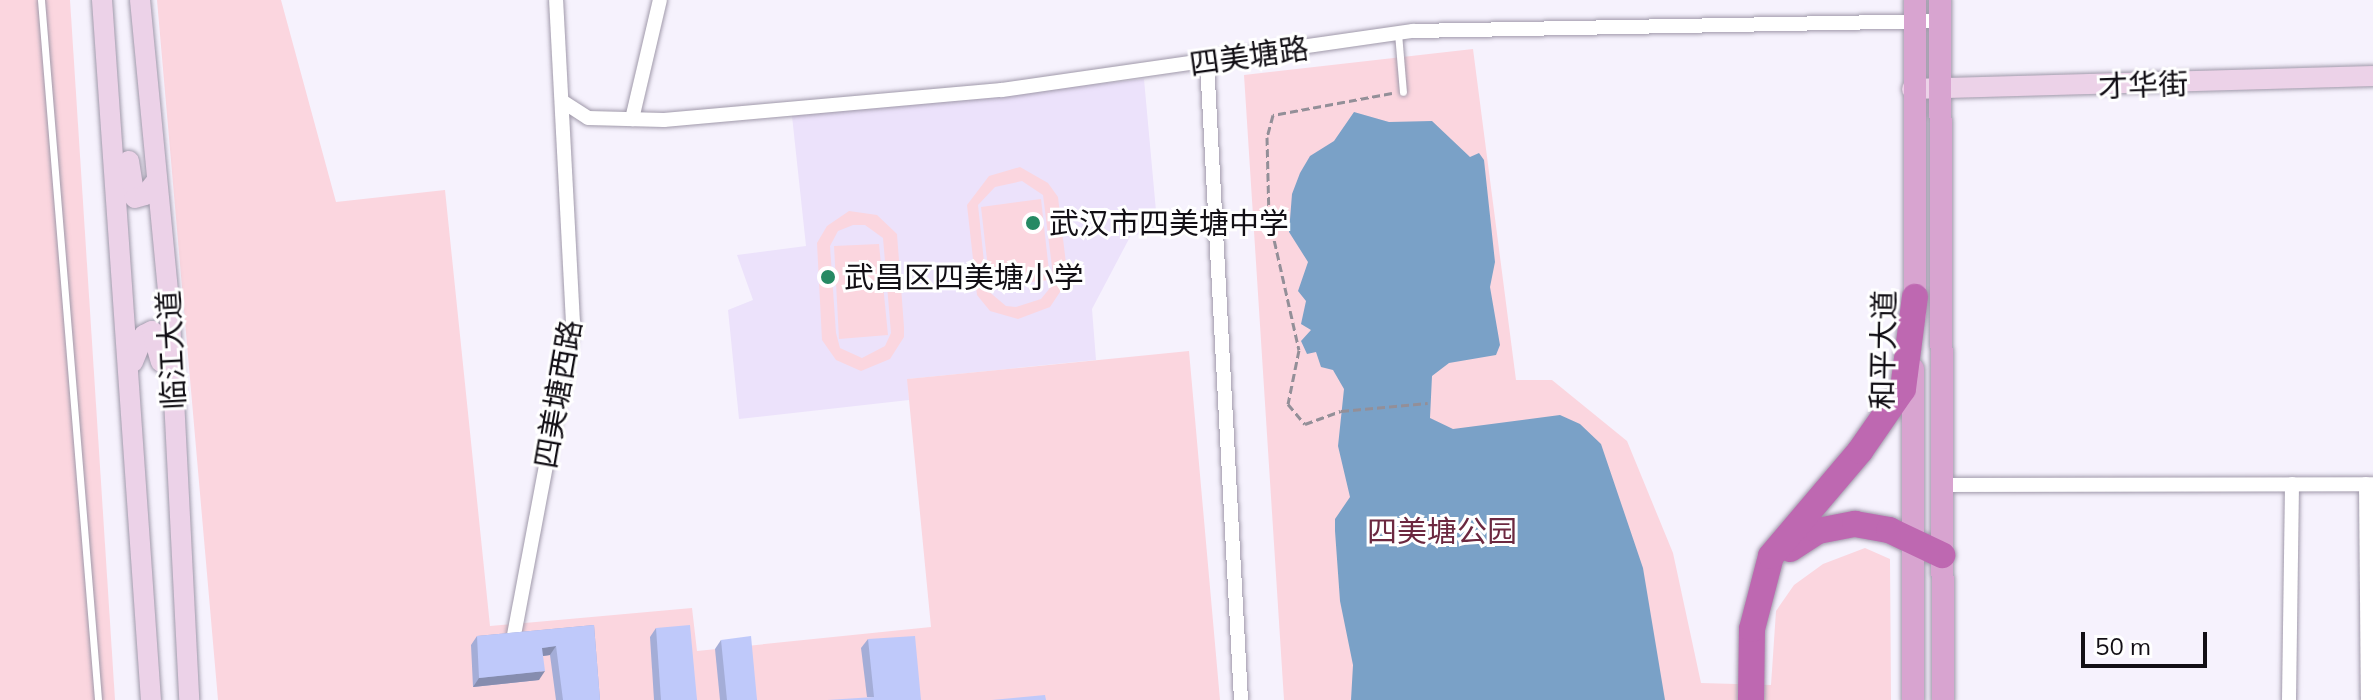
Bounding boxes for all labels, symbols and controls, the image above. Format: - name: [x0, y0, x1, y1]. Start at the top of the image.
- street label: 四美塘路: [1187, 30, 1311, 82]
- street label: 才华街: [2097, 65, 2189, 105]
- place label: 武汉市四美塘中学: [1049, 205, 1289, 241]
- marker: 武汉市四美塘中学: [1024, 214, 1042, 232]
- place label: 武昌区四美塘小学: [844, 259, 1084, 295]
- marker: 武昌区四美塘小学: [819, 268, 837, 286]
- street label: 临江大道: [150, 289, 192, 411]
- street label: 和平大道: [1864, 290, 1902, 410]
- street label: 四美塘西路: [527, 317, 589, 471]
- park label: 四美塘公园: [1367, 513, 1517, 549]
- scale bar: [2085, 616, 2211, 666]
- text: 50 m: [2095, 631, 2151, 661]

